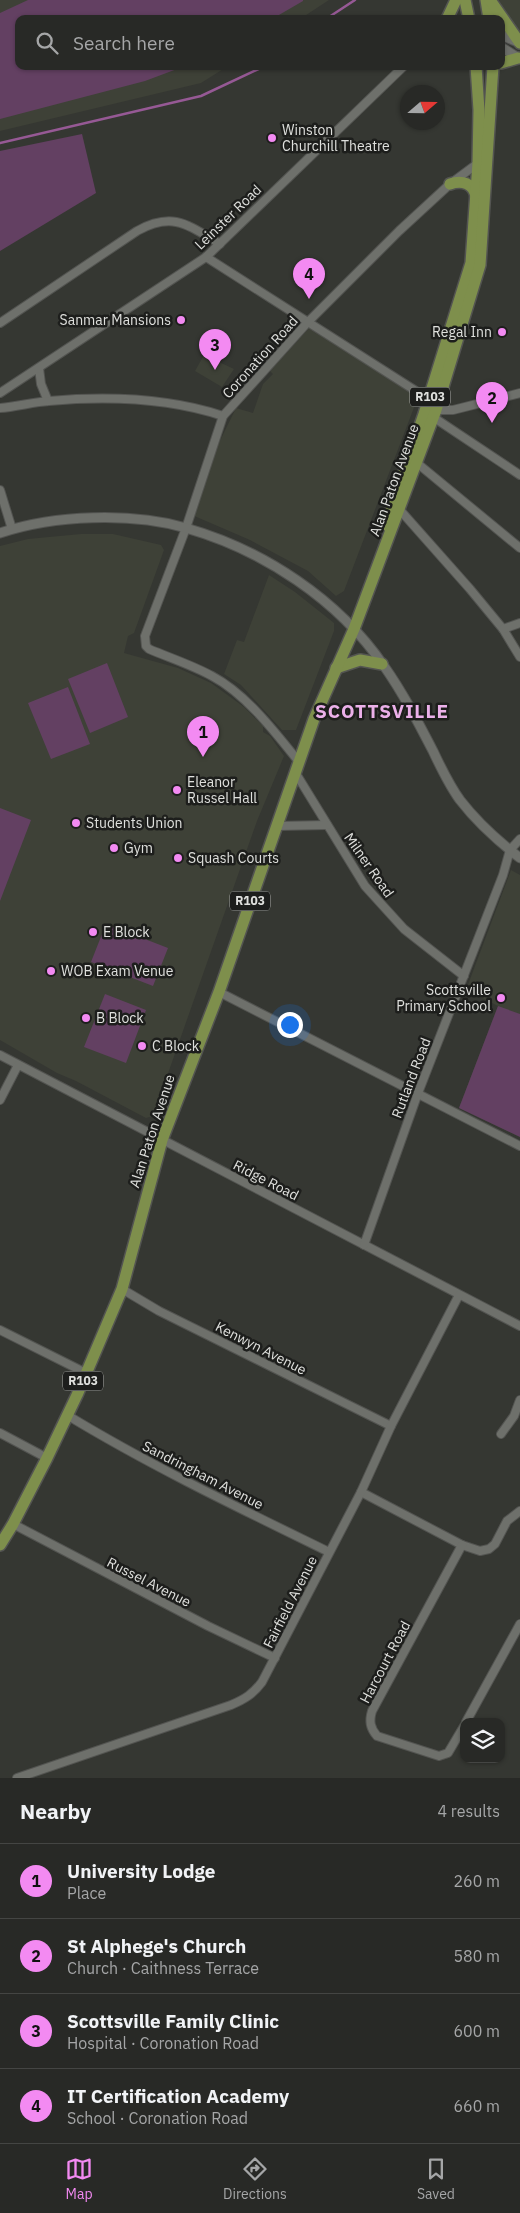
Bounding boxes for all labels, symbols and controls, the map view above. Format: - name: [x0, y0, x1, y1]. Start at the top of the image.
- search box: [15, 15, 505, 70]
- icon: search: [33, 29, 61, 57]
- text: Search here: [73, 31, 175, 55]
- north arrow: [400, 85, 445, 130]
- place label: Winston Churchill Theatre: [282, 121, 390, 155]
- marker: Winston Churchill Theatre: [266, 132, 278, 144]
- street label: Leinster Road: [191, 181, 265, 253]
- pin: 4: [293, 258, 325, 299]
- place label: Sanmar Mansions: [60, 311, 171, 329]
- street label: Coronation Road: [218, 312, 302, 402]
- marker: Sanmar Mansions: [175, 314, 187, 326]
- place label: Regal Inn: [432, 323, 492, 341]
- marker: Regal Inn: [496, 326, 508, 338]
- pin: 3: [199, 329, 231, 370]
- pin: 2: [476, 382, 508, 423]
- road number: R103: [410, 388, 450, 407]
- street label: Alan Paton Avenue: [365, 421, 423, 539]
- district label: SCOTTSVILLE: [315, 699, 449, 723]
- pin: 1: [187, 716, 219, 757]
- place label: Eleanor Russel Hall: [187, 773, 257, 807]
- marker: Eleanor Russel Hall: [171, 784, 183, 796]
- place label: Students Union: [86, 814, 183, 832]
- marker: Students Union: [70, 817, 82, 829]
- street label: Milner Road: [340, 829, 398, 901]
- place label: Gym: [124, 839, 153, 857]
- marker: Gym: [108, 842, 120, 854]
- place label: Squash Courts: [188, 849, 279, 867]
- marker: Squash Courts: [172, 852, 184, 864]
- road number: R103: [230, 891, 270, 910]
- place label: E Block: [103, 923, 150, 941]
- marker: E Block: [87, 926, 99, 938]
- place label: WOB Exam Venue: [61, 962, 174, 980]
- marker: WOB Exam Venue: [45, 965, 57, 977]
- place label: Scottsville Primary School: [396, 981, 491, 1015]
- marker: Scottsville Primary School: [495, 992, 507, 1004]
- place label: B Block: [96, 1009, 144, 1027]
- marker: B Block: [80, 1012, 92, 1024]
- your location: [277, 1012, 303, 1038]
- street label: Rutland Road: [387, 1035, 435, 1121]
- place label: C Block: [152, 1037, 200, 1055]
- marker: C Block: [136, 1040, 148, 1052]
- street label: Alan Paton Avenue: [125, 1072, 179, 1190]
- street label: Ridge Road: [230, 1156, 302, 1204]
- street label: Kenwyn Avenue: [212, 1317, 310, 1379]
- road number: R103: [63, 1372, 103, 1390]
- street label: Sandringham Avenue: [139, 1437, 267, 1513]
- street label: Russel Avenue: [104, 1553, 194, 1611]
- street label: Fairfield Avenue: [259, 1553, 321, 1651]
- street label: Harcourt Road: [356, 1618, 414, 1706]
- map controls: [460, 1718, 505, 1763]
- button: layers: [460, 1718, 505, 1763]
- text: Nearby: [20, 1797, 91, 1825]
- text: 4 results: [437, 1801, 500, 1821]
- text: University Lodge: [67, 1859, 216, 1883]
- text: 1: [31, 1871, 41, 1891]
- text: 260 m: [453, 1871, 500, 1891]
- text: Place: [67, 1883, 106, 1903]
- text: St Alphege's Church: [67, 1934, 246, 1958]
- text: 2: [31, 1946, 41, 1966]
- text: 580 m: [453, 1946, 500, 1966]
- text: Church · Caithness Terrace: [67, 1958, 259, 1978]
- text: Scottsville Family Clinic: [67, 2009, 279, 2033]
- text: 3: [31, 2021, 41, 2041]
- text: 600 m: [453, 2021, 500, 2041]
- text: Hospital · Coronation Road: [67, 2033, 259, 2053]
- text: IT Certification Academy: [67, 2084, 289, 2108]
- text: 4: [31, 2096, 41, 2116]
- text: 660 m: [453, 2096, 500, 2116]
- text: School · Coronation Road: [67, 2108, 248, 2128]
- tab: Map: [65, 2155, 93, 2203]
- tab: Directions: [223, 2155, 287, 2203]
- tab: Saved: [417, 2155, 455, 2203]

